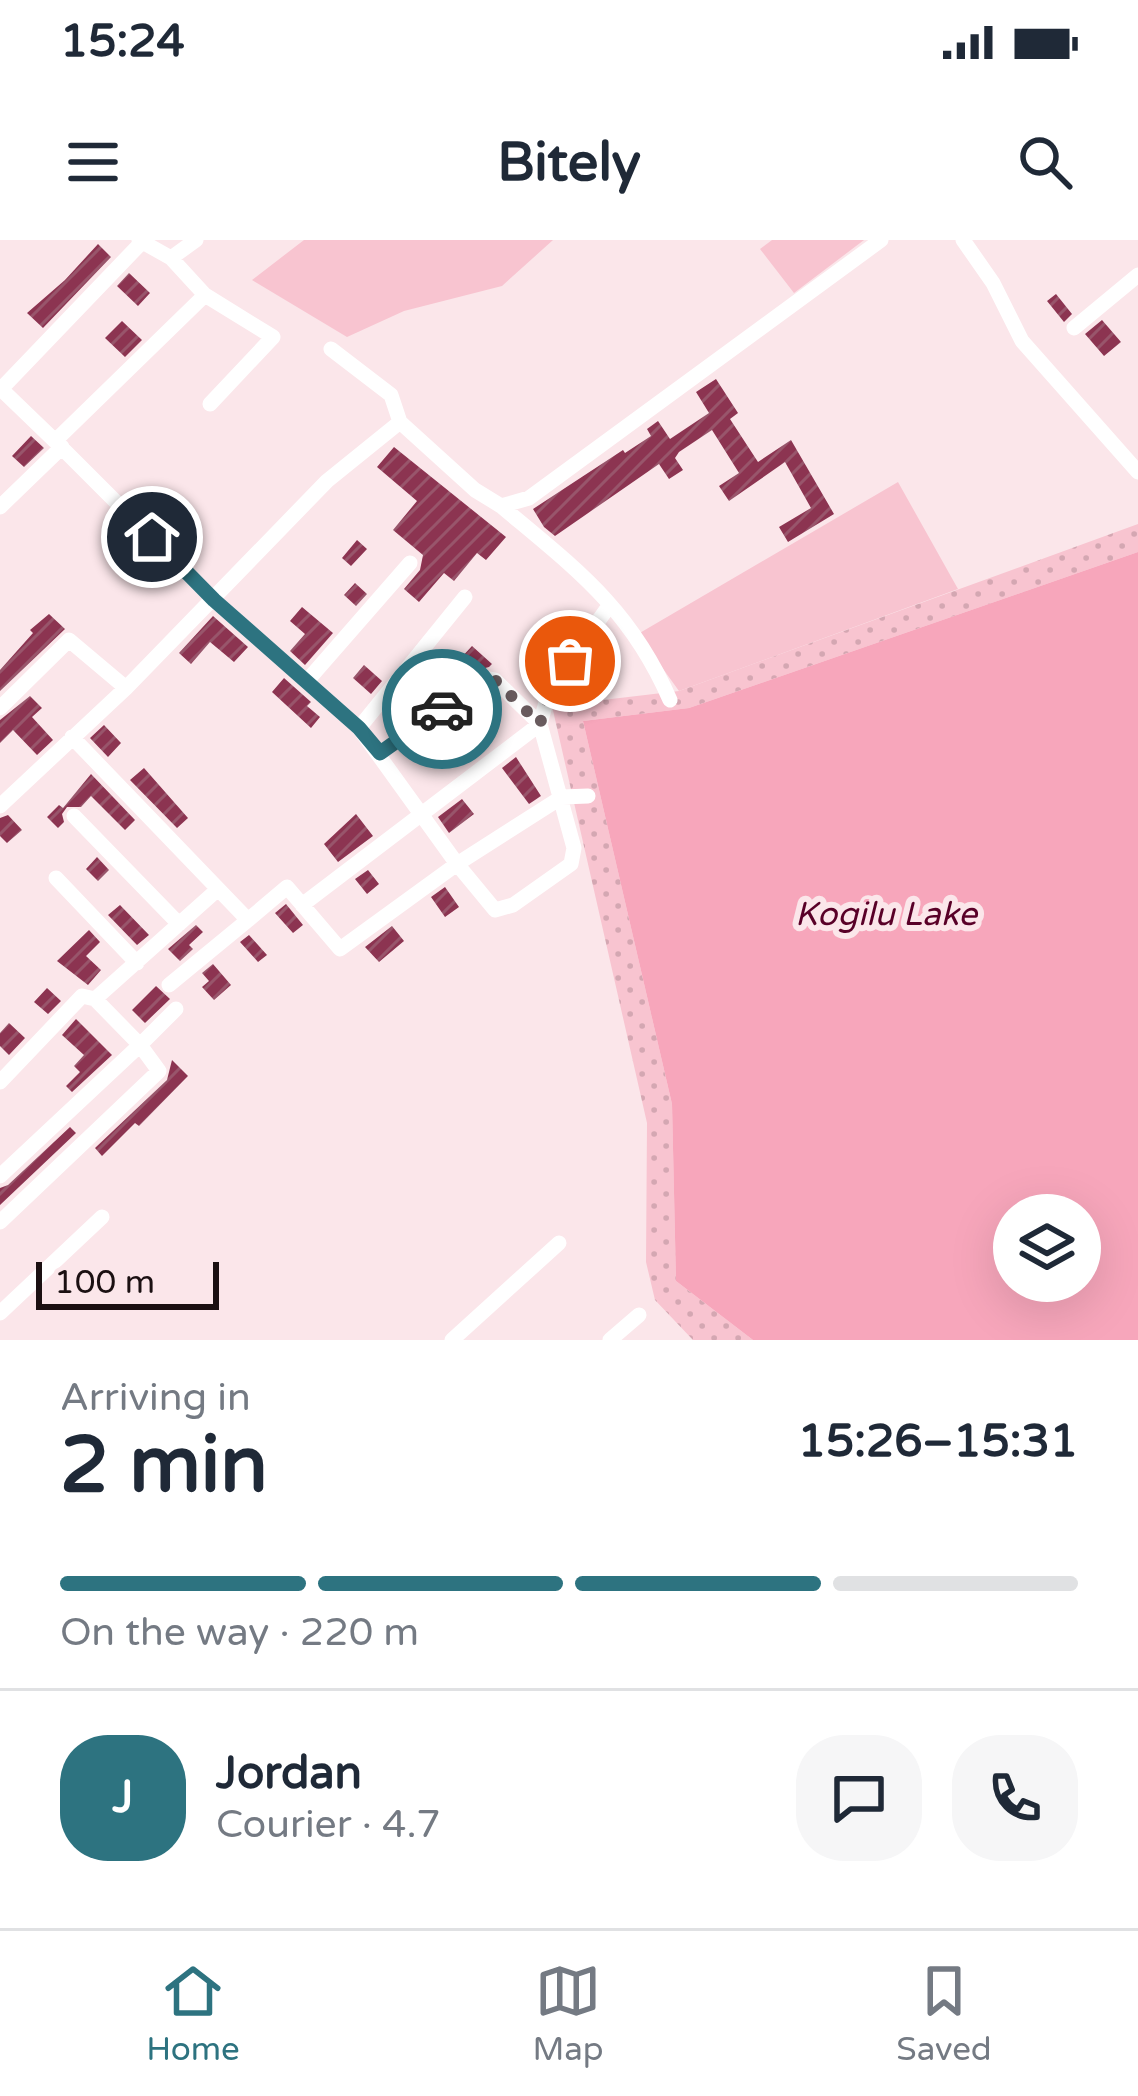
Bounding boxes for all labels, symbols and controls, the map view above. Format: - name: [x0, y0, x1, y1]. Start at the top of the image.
- text: 15:24: [60, 15, 185, 69]
- icon: menu: [60, 129, 126, 195]
- icon: search: [1012, 129, 1078, 195]
- text: Bitely: [497, 130, 641, 195]
- pin: [101, 486, 203, 588]
- icon: home: [119, 504, 185, 570]
- pin: [519, 610, 621, 712]
- icon: bag: [537, 628, 603, 694]
- courier: [382, 649, 502, 769]
- icon: car: [409, 676, 475, 742]
- water label: Kogilu Lake: [795, 895, 979, 934]
- map controls: [993, 1194, 1101, 1302]
- button: layers: [993, 1194, 1101, 1302]
- scale bar: [36, 1256, 219, 1309]
- text: 100 m: [54, 1263, 155, 1302]
- text: Arriving in: [60, 1374, 251, 1421]
- text: 15:26–15:31: [798, 1415, 1078, 1469]
- text: 2 min: [60, 1419, 268, 1513]
- text: On the way · 220 m: [60, 1609, 419, 1656]
- button: chat: [796, 1735, 922, 1861]
- button: phone: [952, 1735, 1078, 1861]
- text: Jordan: [216, 1747, 362, 1801]
- text: J: [113, 1771, 133, 1825]
- text: Courier · 4.7: [216, 1801, 441, 1848]
- tab: Home: [146, 1958, 240, 2069]
- tab: Map: [532, 1958, 604, 2069]
- tab: Saved: [896, 1958, 992, 2069]

